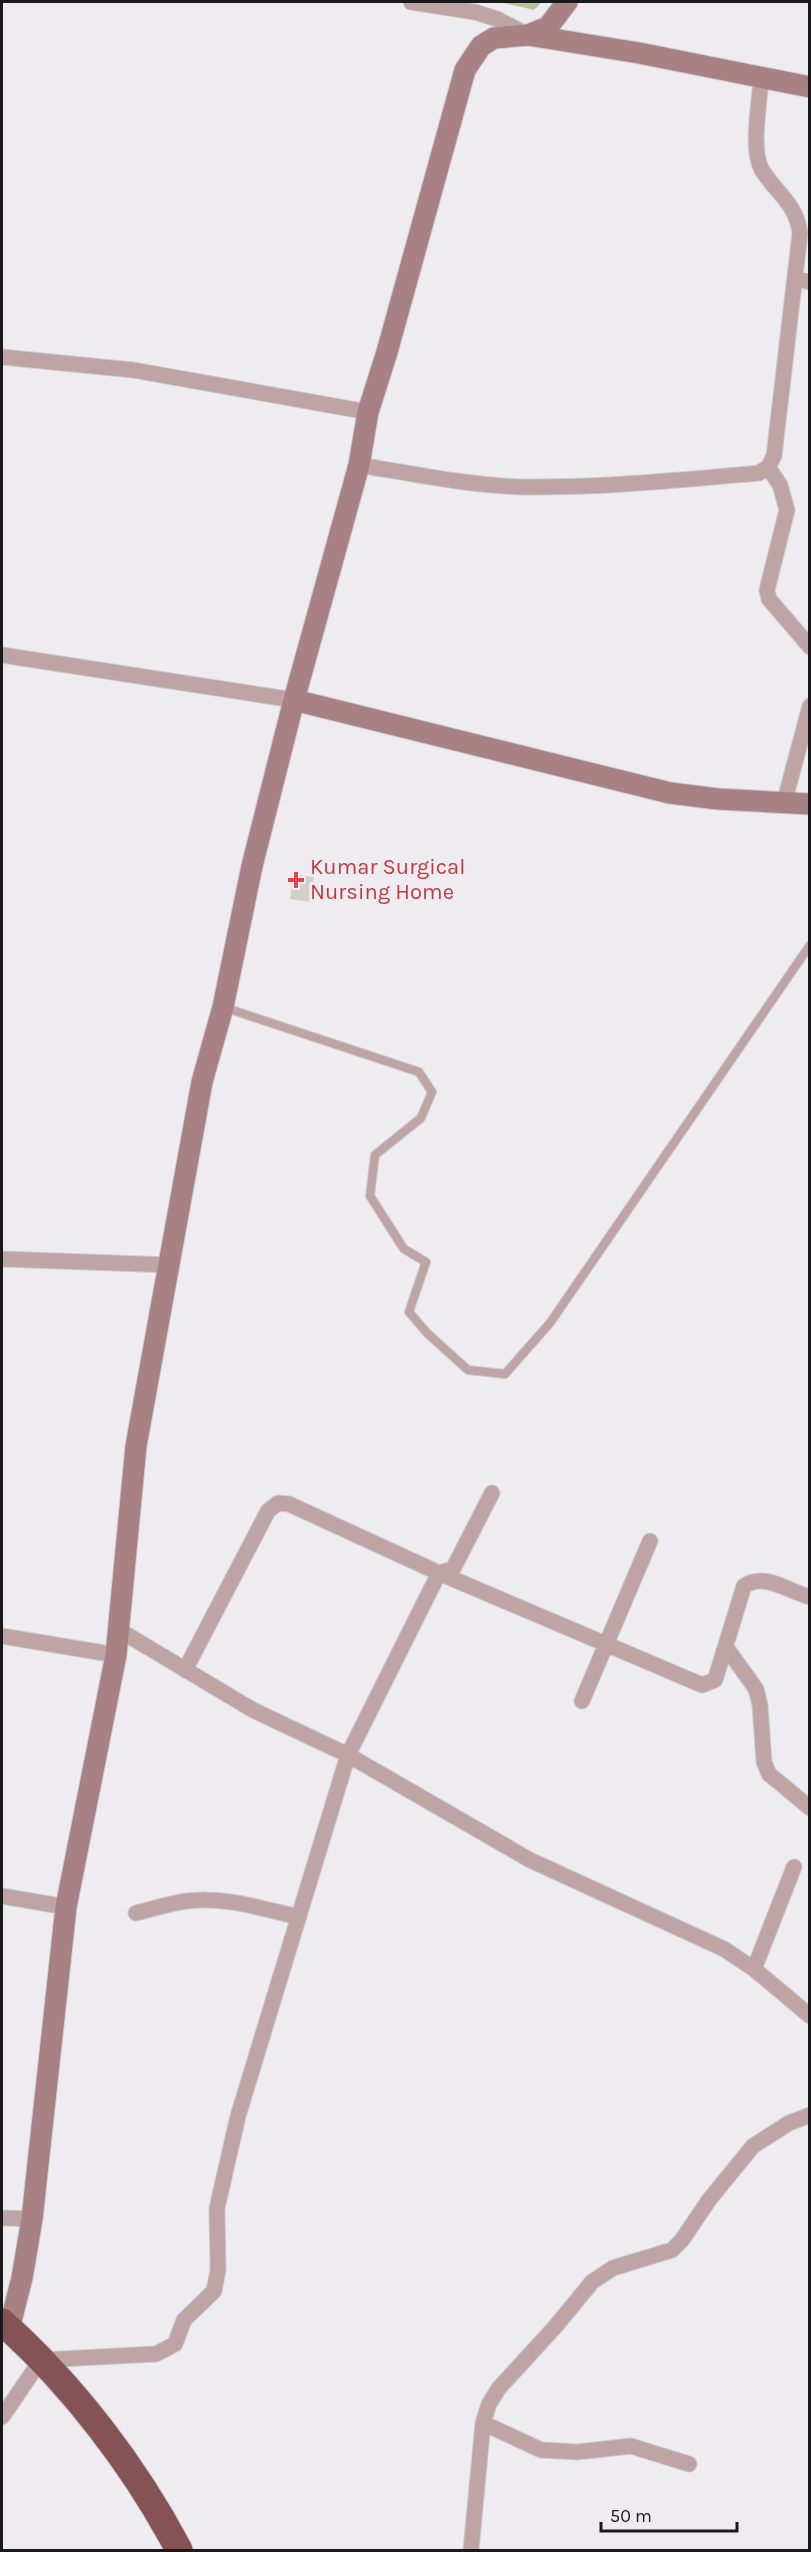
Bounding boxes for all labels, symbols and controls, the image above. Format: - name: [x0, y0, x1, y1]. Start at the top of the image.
- place label: Kumar Surgical Nursing Home: [310, 854, 465, 905]
- marker: Kumar Surgical Nursing Home: [287, 871, 305, 889]
- scale bar: [601, 2495, 738, 2533]
- text: 50 m: [610, 2505, 652, 2527]

